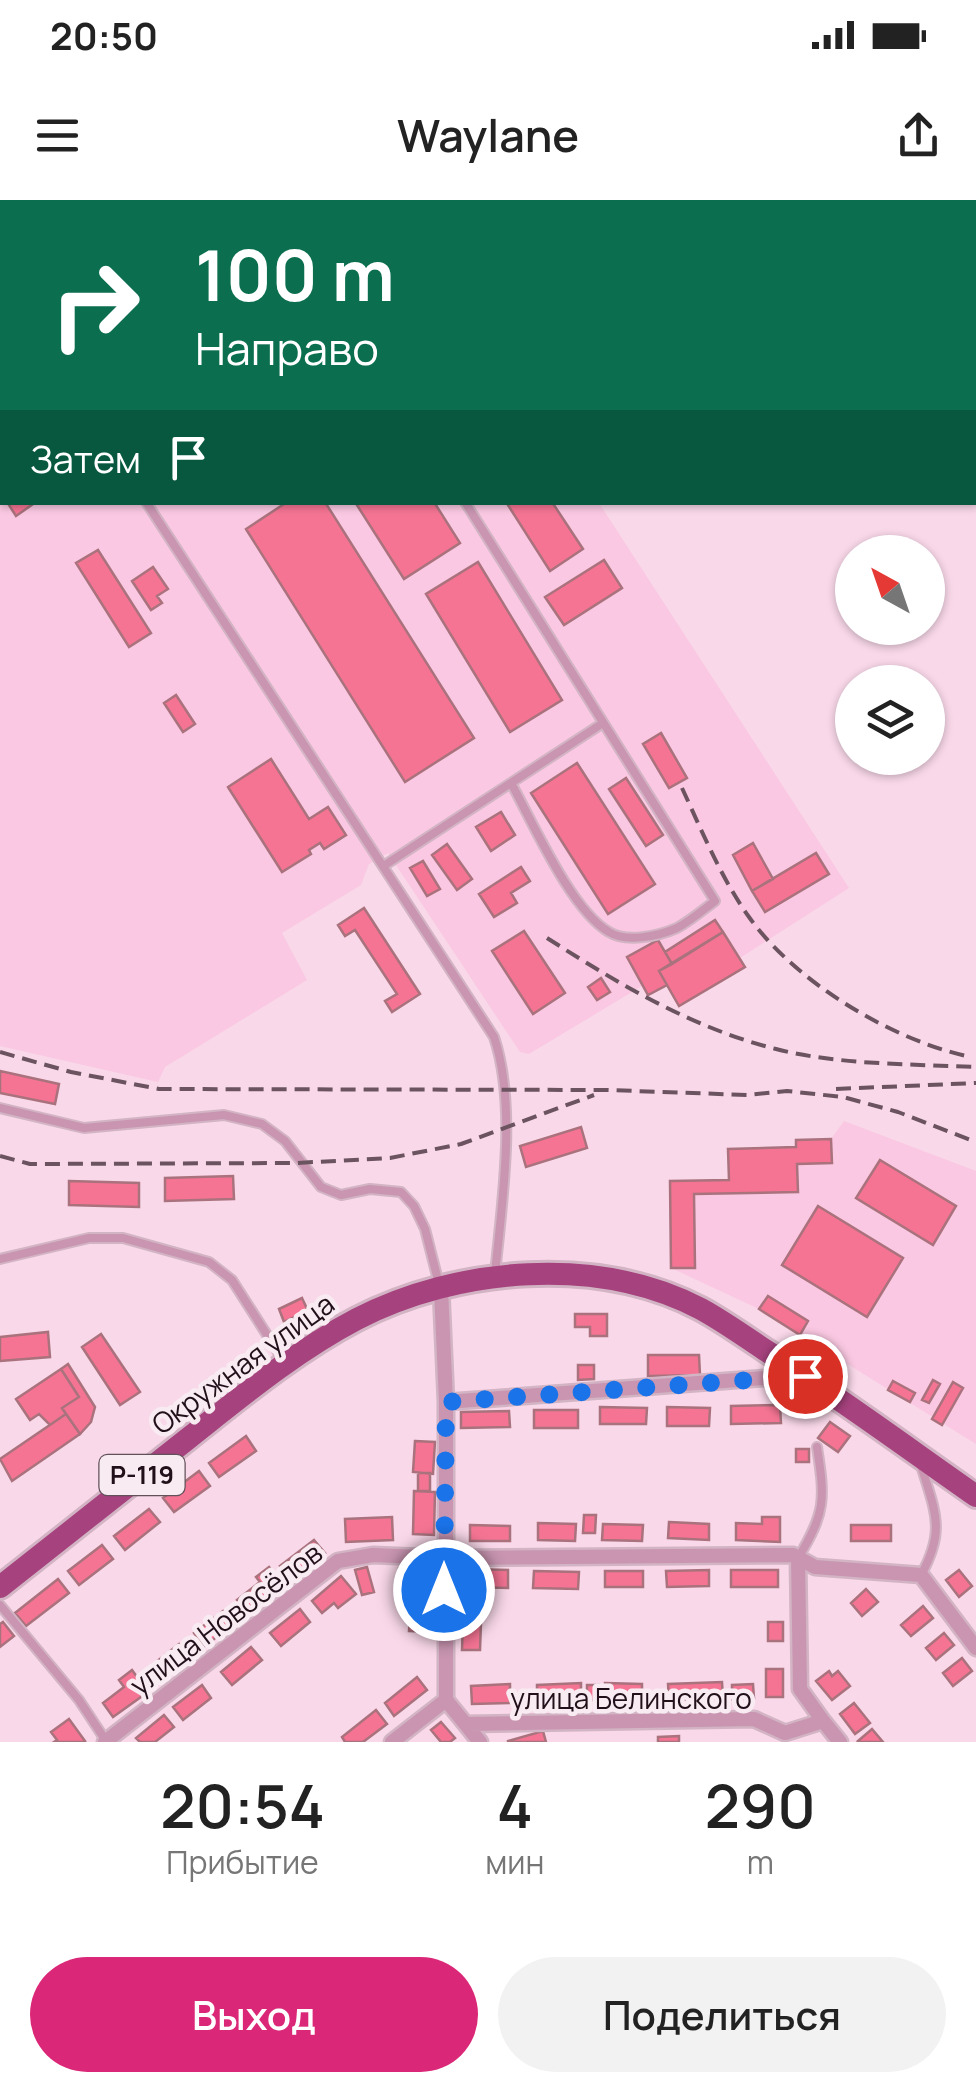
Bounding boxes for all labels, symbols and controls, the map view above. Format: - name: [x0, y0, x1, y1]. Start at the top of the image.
- text: 20:50: [50, 9, 158, 61]
- text: Waylane: [397, 104, 579, 166]
- icon: menu: [30, 108, 85, 163]
- icon: share: [891, 108, 946, 163]
- text: 100 m: [195, 226, 395, 322]
- icon: right: [30, 240, 160, 370]
- text: Направо: [195, 317, 379, 379]
- icon: arrive: [161, 430, 216, 485]
- text: Затем: [30, 432, 141, 484]
- north arrow: [835, 535, 945, 645]
- map controls: [835, 535, 945, 775]
- button: layers: [835, 665, 945, 775]
- street label: Окружная улица: [144, 1284, 341, 1442]
- pin: [763, 1334, 848, 1419]
- icon: arrive: [778, 1349, 833, 1404]
- road number: Р-119: [100, 1455, 184, 1495]
- street label: улица Новосёлов: [122, 1533, 329, 1703]
- position arrow: [392, 1538, 496, 1642]
- street label: улица Белинского: [510, 1679, 752, 1717]
- text: 20:54: [160, 1764, 325, 1846]
- text: 4: [497, 1764, 533, 1846]
- text: 290: [705, 1764, 816, 1846]
- text: Прибытие: [166, 1840, 319, 1884]
- text: мин: [485, 1840, 544, 1884]
- text: m: [747, 1840, 774, 1884]
- button: Выход: [30, 1957, 478, 2072]
- button: Поделиться: [498, 1957, 946, 2072]

